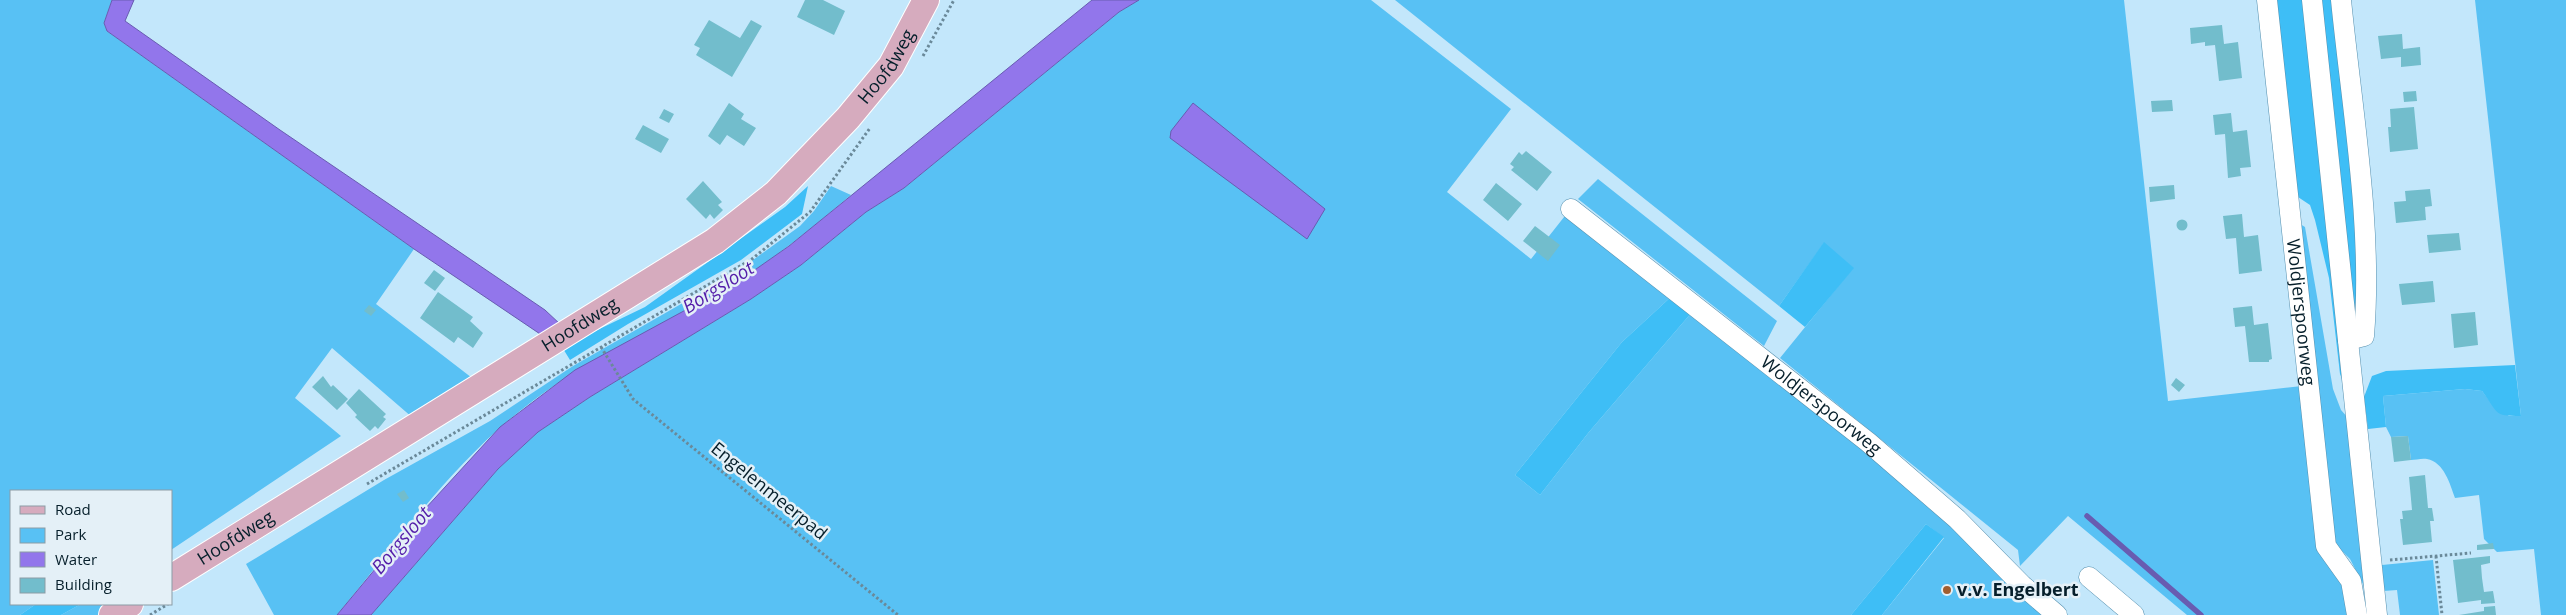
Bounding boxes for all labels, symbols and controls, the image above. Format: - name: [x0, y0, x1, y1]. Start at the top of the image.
- street label: Hoofdweg: [852, 24, 920, 108]
- street label: Woldjerspoorweg: [2282, 237, 2322, 387]
- water label: Borgsloot: [677, 254, 759, 319]
- street label: Hoofdweg: [537, 291, 622, 357]
- street label: Woldjerspoorweg: [1756, 350, 1887, 460]
- street label: Engelenmeerpad: [707, 436, 833, 545]
- legend: [10, 490, 172, 605]
- text: Road: [55, 499, 91, 519]
- water label: Borgsloot: [365, 500, 437, 579]
- street label: Hoofdweg: [192, 504, 278, 570]
- text: Park: [55, 524, 86, 544]
- text: Water: [55, 549, 97, 569]
- text: Building: [55, 574, 112, 594]
- place label: v.v. Engelbert: [1957, 577, 2079, 601]
- marker: v.v. Engelbert: [1941, 584, 1953, 596]

